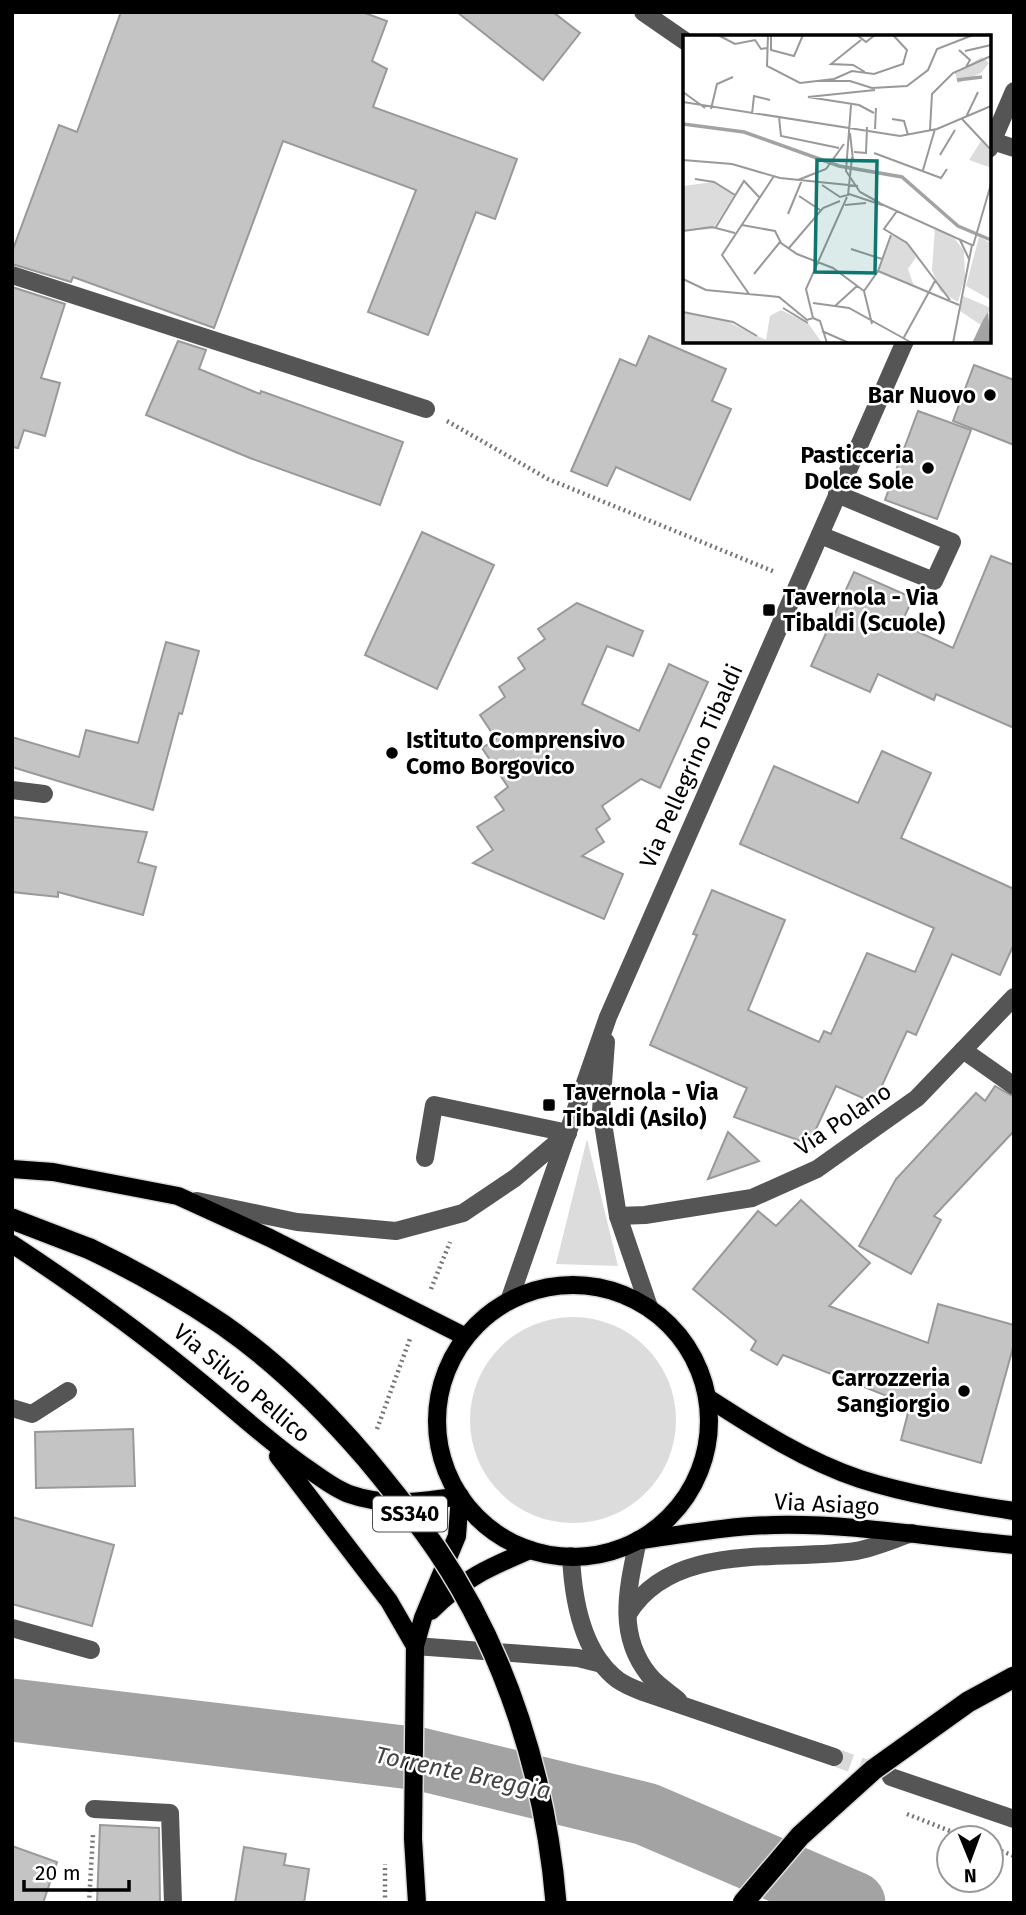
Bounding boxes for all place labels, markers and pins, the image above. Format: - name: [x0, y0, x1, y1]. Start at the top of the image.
- place label: Bar Nuovo: [868, 381, 976, 409]
- marker: Bar Nuovo: [982, 387, 998, 403]
- place label: Pasticceria Dolce Sole: [800, 441, 914, 495]
- marker: Pasticceria Dolce Sole: [920, 460, 936, 476]
- place label: Tavernola - Via Tibaldi (Scuole): [783, 583, 946, 637]
- marker: Tavernola - Via Tibaldi (Scuole): [761, 602, 777, 618]
- place label: Istituto Comprensivo Como Borgovico: [406, 726, 625, 780]
- marker: Istituto Comprensivo Como Borgovico: [384, 745, 400, 761]
- place label: Tavernola - Via Tibaldi (Asilo): [563, 1078, 719, 1132]
- marker: Tavernola - Via Tibaldi (Asilo): [541, 1097, 557, 1113]
- place label: Carrozzeria Sangiorgio: [832, 1364, 950, 1418]
- marker: Carrozzeria Sangiorgio: [956, 1383, 972, 1399]

